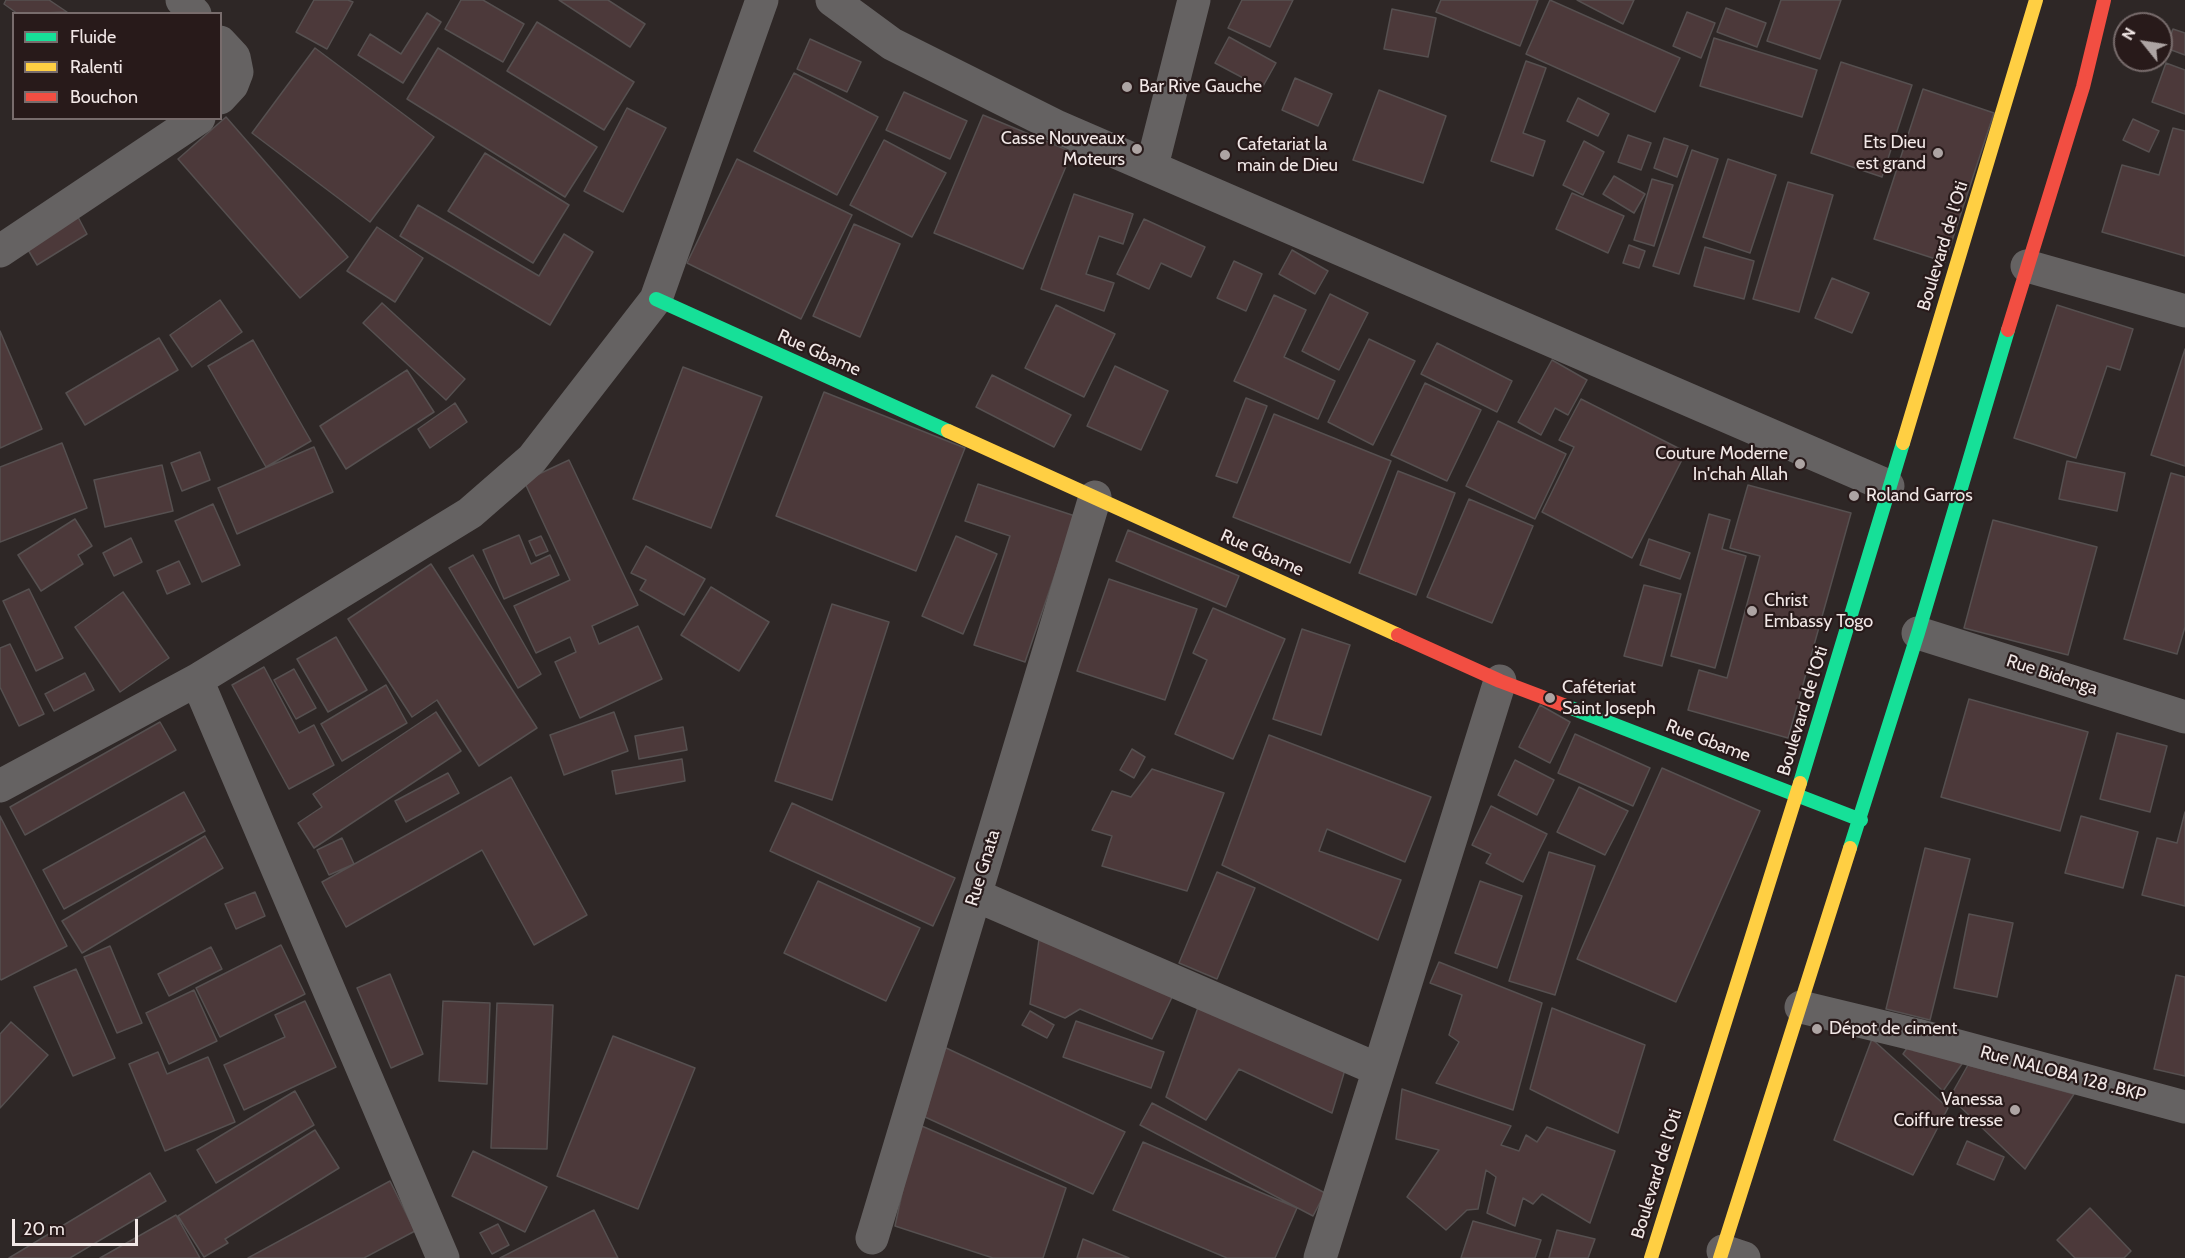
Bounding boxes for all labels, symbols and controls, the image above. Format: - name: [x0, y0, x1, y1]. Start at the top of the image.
- legend: [12, 12, 222, 120]
- north arrow: [2113, 12, 2173, 72]
- text: N: [2118, 24, 2140, 43]
- text: Fluide: [70, 26, 116, 48]
- text: Ralenti: [70, 56, 123, 78]
- place label: Bar Rive Gauche: [1139, 76, 1262, 98]
- marker: Bar Rive Gauche: [1120, 80, 1134, 94]
- text: Bouchon: [70, 86, 138, 108]
- place label: Casse Nouveaux Moteurs: [1001, 128, 1125, 170]
- place label: Ets Dieu est grand: [1856, 132, 1926, 174]
- place label: Cafetariat la main de Dieu: [1237, 134, 1338, 176]
- marker: Casse Nouveaux Moteurs: [1130, 142, 1144, 156]
- marker: Ets Dieu est grand: [1931, 146, 1945, 160]
- marker: Cafetariat la main de Dieu: [1218, 148, 1232, 162]
- street label: Boulevard de l'Oti: [1913, 179, 1973, 313]
- street label: Rue Gbame: [774, 325, 864, 381]
- place label: Couture Moderne In'chah Allah: [1655, 443, 1788, 486]
- marker: Couture Moderne In'chah Allah: [1793, 457, 1807, 471]
- place label: Roland Garros: [1866, 485, 1973, 507]
- marker: Roland Garros: [1847, 489, 1861, 503]
- street label: Rue Gbame: [1217, 525, 1307, 581]
- place label: Christ Embassy Togo: [1764, 590, 1873, 632]
- marker: Christ Embassy Togo: [1745, 604, 1759, 618]
- street label: Boulevard de l'Oti: [1773, 644, 1833, 778]
- street label: Rue Bidenga: [2004, 650, 2100, 700]
- place label: Caféteriat Saint Joseph: [1562, 677, 1656, 720]
- marker: Caféteriat Saint Joseph: [1543, 691, 1557, 705]
- street label: Rue Gbame: [1663, 715, 1753, 767]
- street label: Rue Gnata: [961, 827, 1005, 909]
- place label: Dépot de ciment: [1829, 1018, 1957, 1040]
- marker: Dépot de ciment: [1810, 1022, 1824, 1036]
- street label: Rue NALOBA 128 .BKP: [1978, 1041, 2148, 1107]
- place label: Vanessa Coiffure tresse: [1894, 1089, 2003, 1132]
- marker: Vanessa Coiffure tresse: [2008, 1103, 2022, 1117]
- street label: Boulevard de l'Oti: [1627, 1107, 1687, 1241]
- scale bar: [15, 1207, 141, 1245]
- text: 20 m: [23, 1218, 65, 1240]

